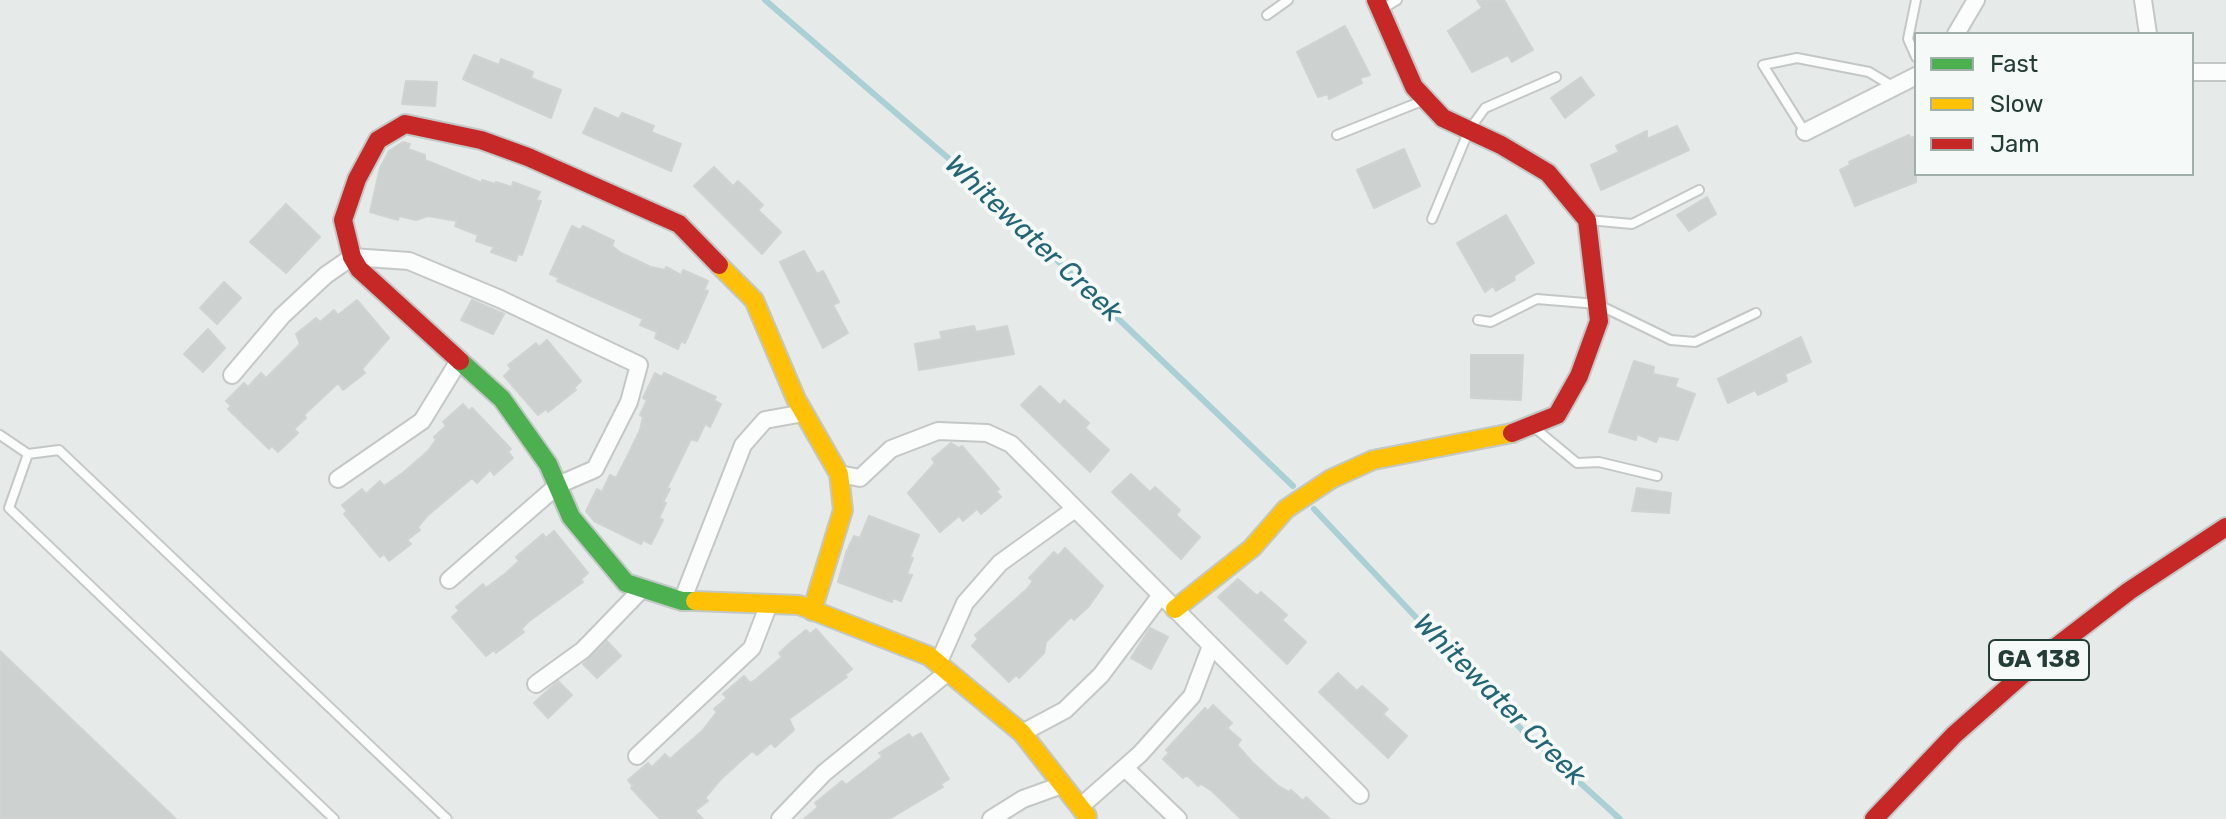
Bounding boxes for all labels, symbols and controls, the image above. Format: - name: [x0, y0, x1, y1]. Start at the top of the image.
- legend: [1914, 32, 2194, 176]
- text: Fast: [1990, 50, 2038, 78]
- text: Slow: [1990, 90, 2043, 118]
- text: Jam: [1990, 130, 2040, 158]
- water label: Whitewater Creek: [938, 148, 1128, 330]
- water label: Whitewater Creek: [1406, 607, 1592, 793]
- road number: GA 138: [1989, 640, 2089, 680]

